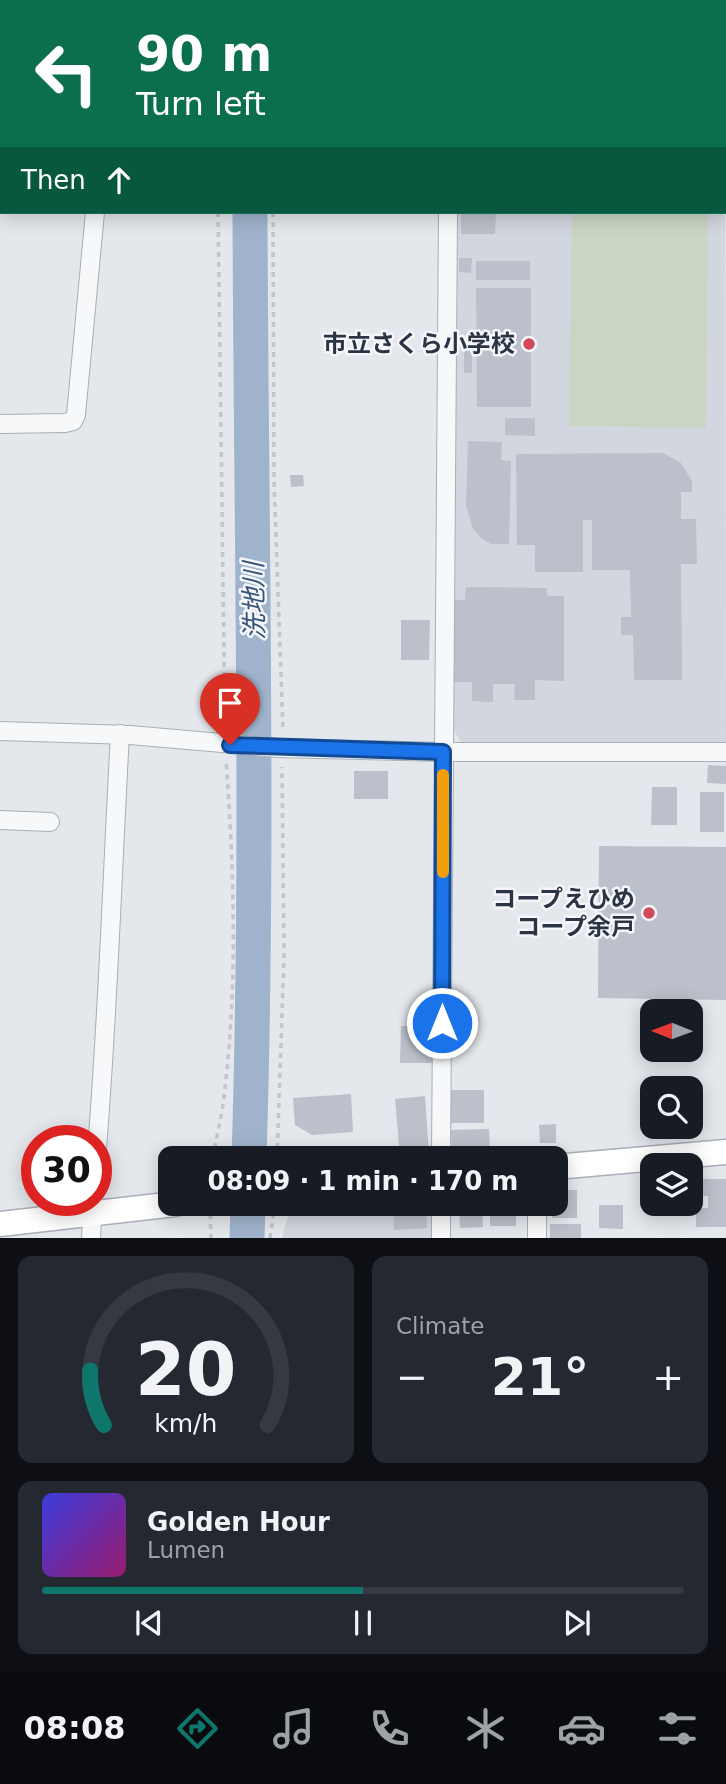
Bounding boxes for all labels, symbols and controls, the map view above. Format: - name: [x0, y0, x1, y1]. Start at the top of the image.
- text: 90 m: [136, 26, 272, 83]
- icon: left: [21, 28, 112, 119]
- text: Turn left: [136, 85, 266, 123]
- icon: ahead: [100, 161, 138, 199]
- text: Then: [21, 165, 86, 195]
- place label: 市立さくら小学校: [323, 330, 515, 358]
- marker: 市立さくら小学校: [521, 336, 537, 352]
- water label: 洗地川: [238, 559, 270, 640]
- pin: [200, 673, 260, 745]
- icon: arrive: [211, 684, 249, 722]
- place label: コープえひめ コープ余戸: [492, 885, 635, 941]
- marker: コープえひめ コープ余戸: [641, 905, 657, 921]
- position arrow: [405, 986, 479, 1060]
- north arrow: [640, 999, 704, 1062]
- map controls: [640, 999, 703, 1216]
- button: search: [640, 1076, 703, 1139]
- speed limit sign: 30: [21, 1125, 112, 1216]
- button: layers: [640, 1153, 703, 1216]
- text: 08:09 · 1 min · 170 m: [208, 1166, 518, 1196]
- text: Climate: [396, 1313, 485, 1339]
- text: 20: [135, 1328, 237, 1413]
- text: 21°: [491, 1347, 589, 1407]
- text: −: [396, 1355, 428, 1399]
- text: +: [652, 1355, 684, 1399]
- text: km/h: [154, 1409, 218, 1438]
- text: Golden Hour: [147, 1507, 330, 1537]
- text: Lumen: [147, 1537, 225, 1563]
- icon: previous: [130, 1604, 168, 1642]
- icon: pause: [344, 1604, 382, 1642]
- icon: next: [558, 1604, 596, 1642]
- icon: directions: [173, 1704, 222, 1753]
- icon: music: [269, 1704, 318, 1753]
- icon: phone: [365, 1704, 414, 1753]
- icon: climate: [461, 1704, 510, 1753]
- icon: car: [557, 1704, 606, 1753]
- icon: filters: [653, 1704, 702, 1753]
- text: 08:08: [24, 1709, 125, 1747]

